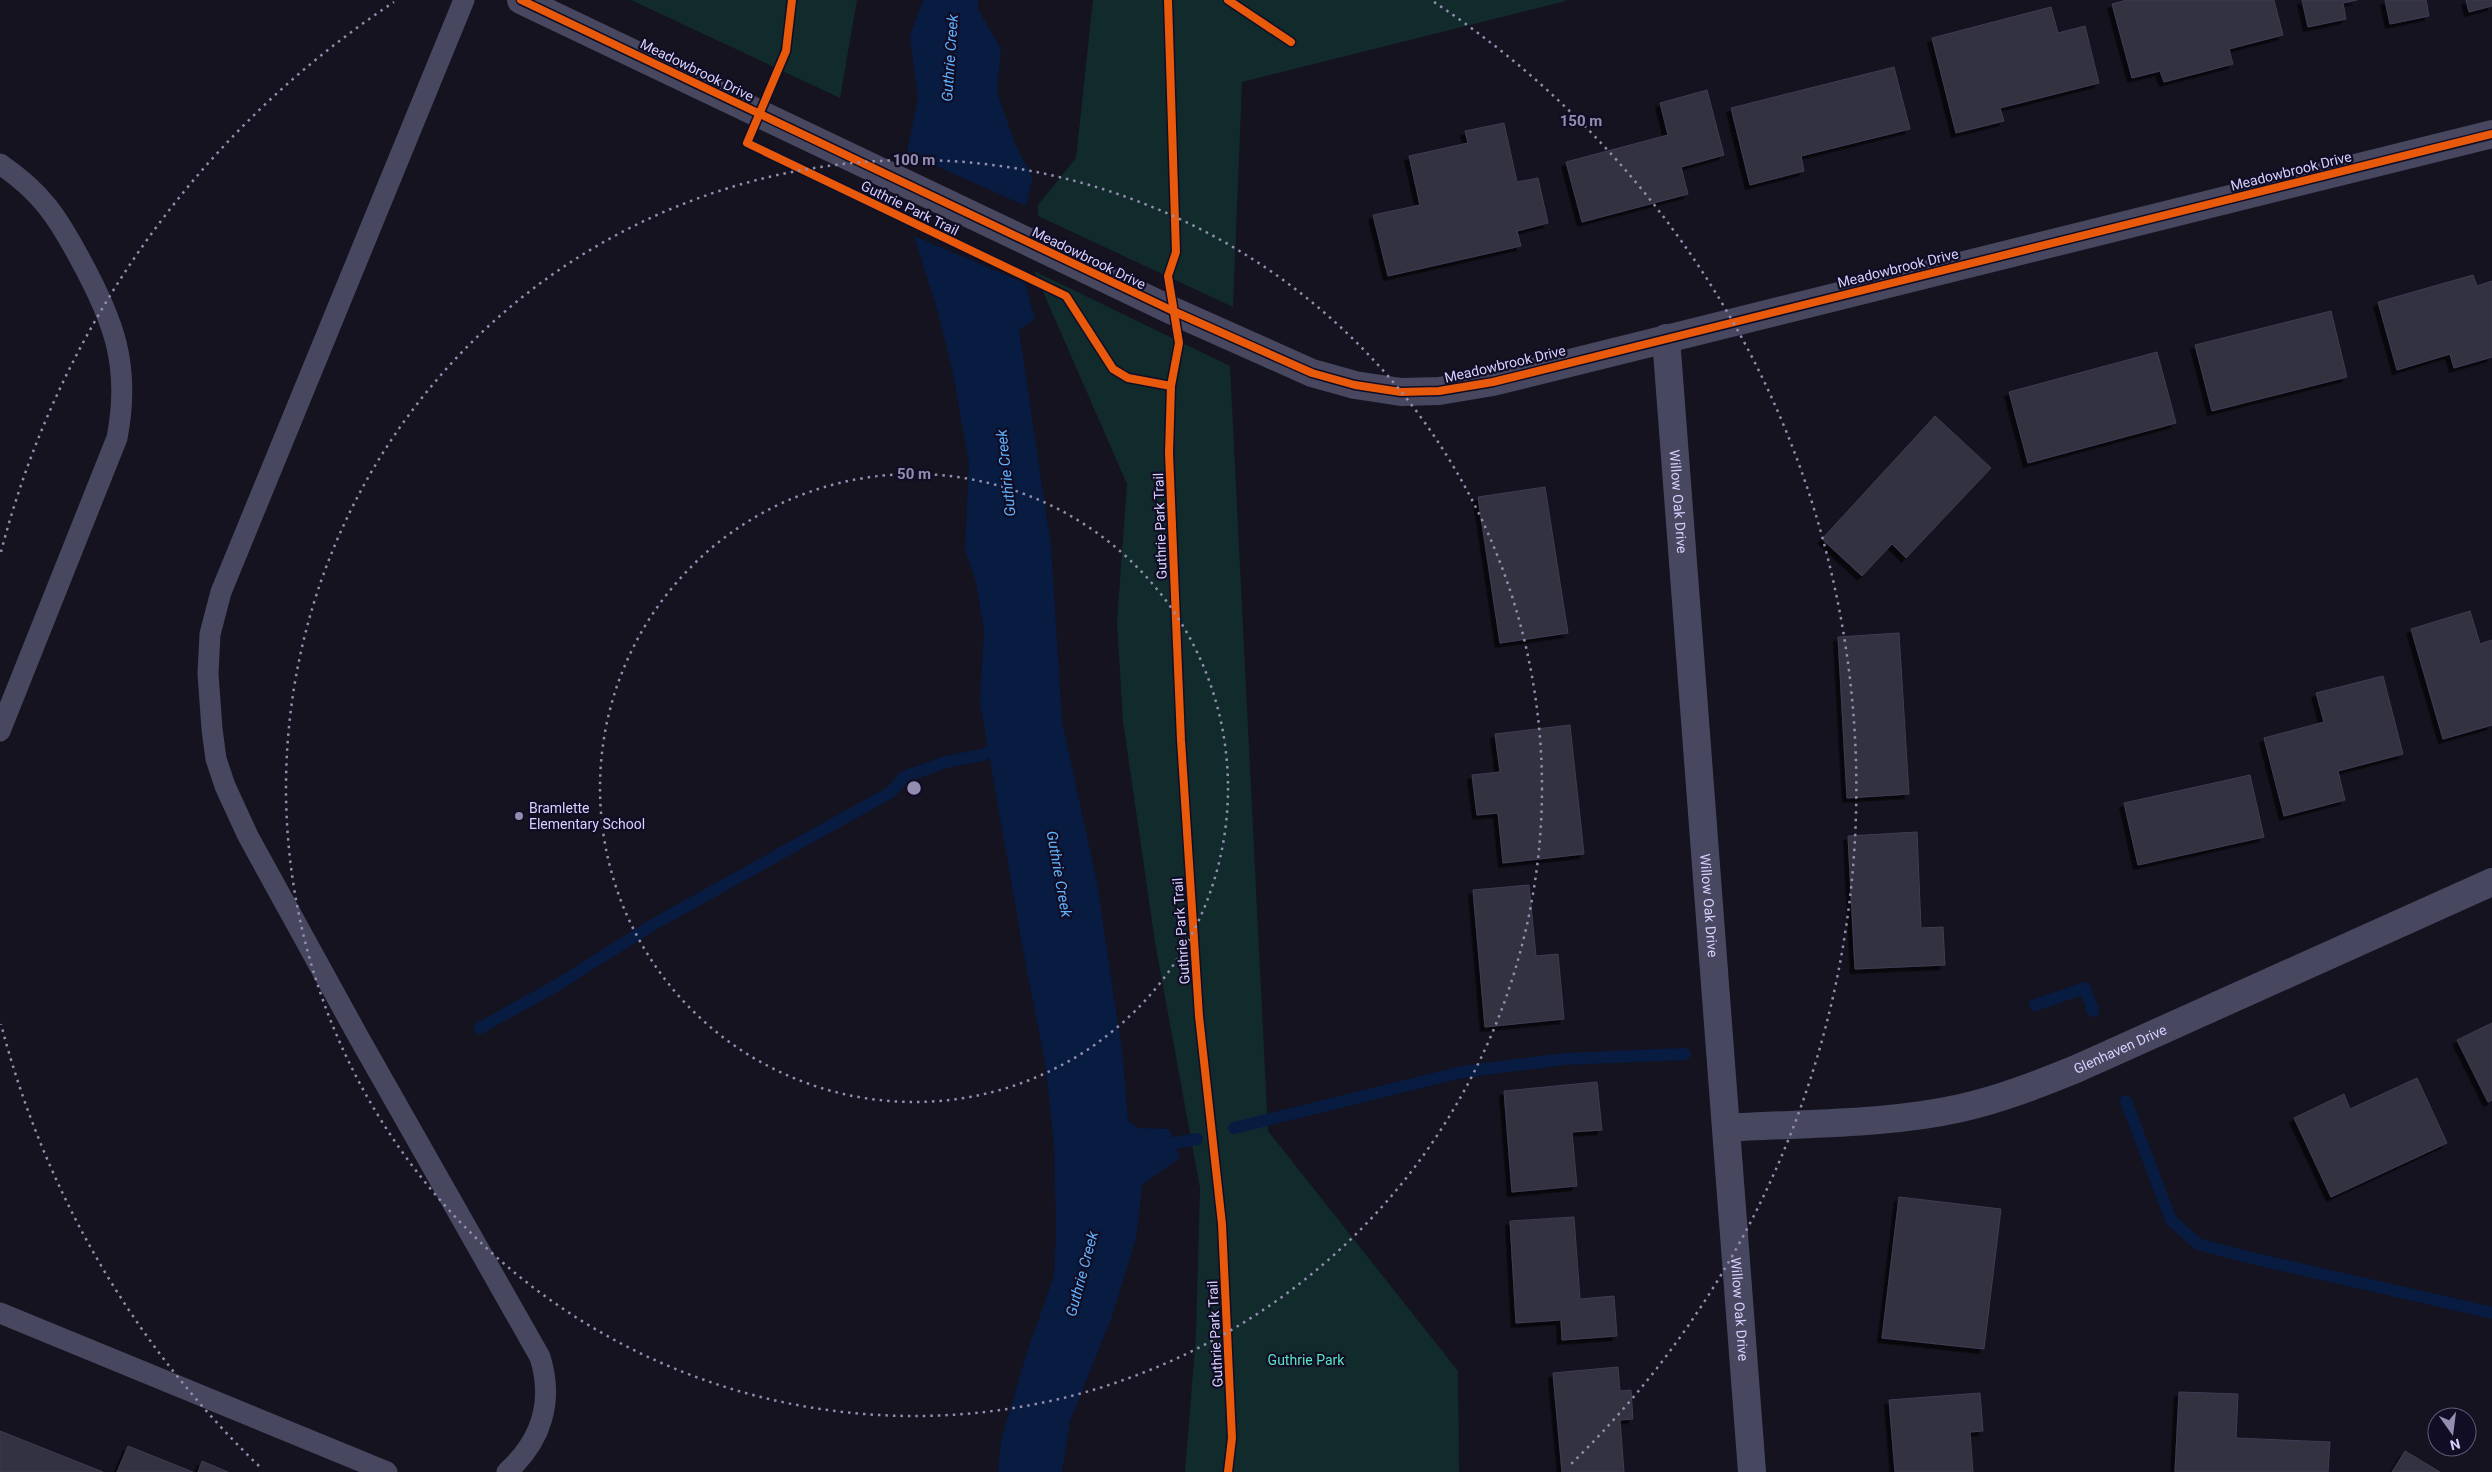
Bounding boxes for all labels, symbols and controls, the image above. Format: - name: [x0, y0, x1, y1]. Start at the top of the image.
- water label: Guthrie Creek: [938, 13, 962, 102]
- street label: Meadowbrook Drive: [638, 36, 756, 104]
- text: 150 m: [1560, 112, 1602, 130]
- street label: Meadowbrook Drive: [2229, 148, 2353, 194]
- text: 100 m: [893, 151, 935, 169]
- street label: Guthrie Park Trail: [859, 177, 961, 239]
- street label: Meadowbrook Drive: [1030, 224, 1148, 292]
- street label: Meadowbrook Drive: [1836, 245, 1960, 291]
- street label: Meadowbrook Drive: [1443, 342, 1567, 386]
- water label: Guthrie Creek: [992, 428, 1020, 518]
- street label: Willow Oak Drive: [1666, 449, 1690, 554]
- text: 50 m: [897, 465, 931, 483]
- street label: Guthrie Park Trail: [1150, 472, 1170, 580]
- centre of rings: [905, 779, 923, 797]
- place label: Bramlette Elementary School: [529, 800, 645, 832]
- marker: Bramlette Elementary School: [513, 810, 525, 822]
- water label: Guthrie Creek: [1043, 829, 1076, 919]
- street label: Willow Oak Drive: [1697, 853, 1721, 958]
- street label: Guthrie Park Trail: [1169, 877, 1193, 985]
- street label: Glenhaven Drive: [2071, 1021, 2169, 1077]
- water label: Guthrie Creek: [1062, 1229, 1102, 1319]
- street label: Willow Oak Drive: [1728, 1257, 1752, 1362]
- street label: Guthrie Park Trail: [1204, 1280, 1226, 1388]
- park label: Guthrie Park: [1268, 1352, 1345, 1368]
- north arrow: [2427, 1407, 2477, 1457]
- text: N: [2448, 1436, 2462, 1454]

